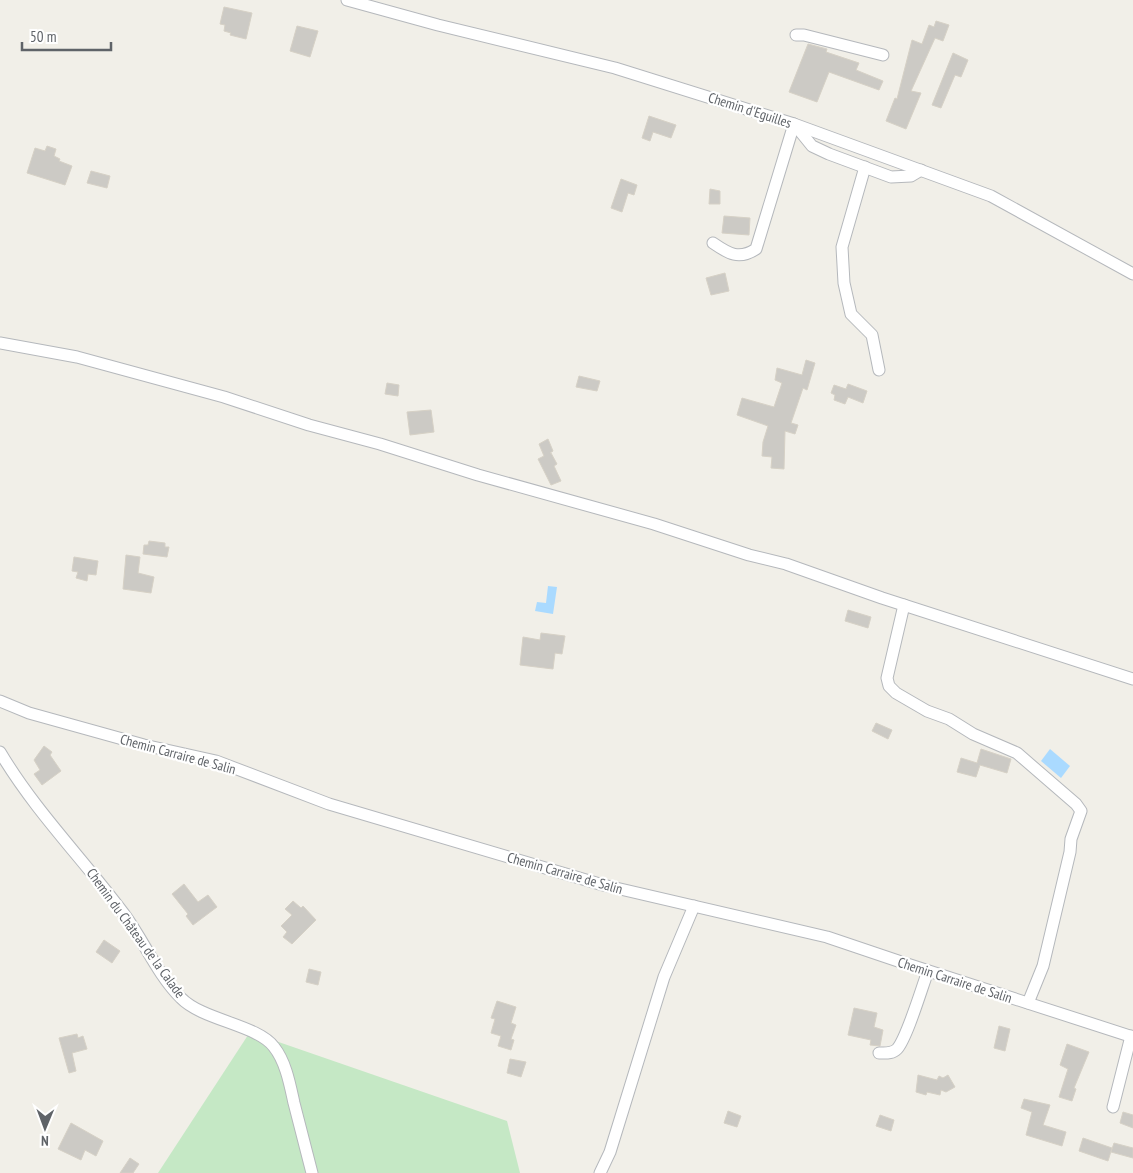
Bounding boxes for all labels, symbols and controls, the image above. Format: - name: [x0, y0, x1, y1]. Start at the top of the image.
- scale bar: [22, 20, 111, 52]
- text: 50 m: [30, 27, 56, 46]
- street label: Chemin d'Eguilles: [706, 88, 794, 132]
- street label: Chemin Carraire de Salin: [118, 730, 238, 778]
- street label: Chemin Carraire de Salin: [505, 848, 625, 898]
- street label: Chemin du Château de la Calade: [83, 865, 189, 1002]
- street label: Chemin Carraire de Salin: [896, 953, 1014, 1007]
- north arrow: [20, 1103, 70, 1153]
- text: N: [41, 1132, 49, 1150]

